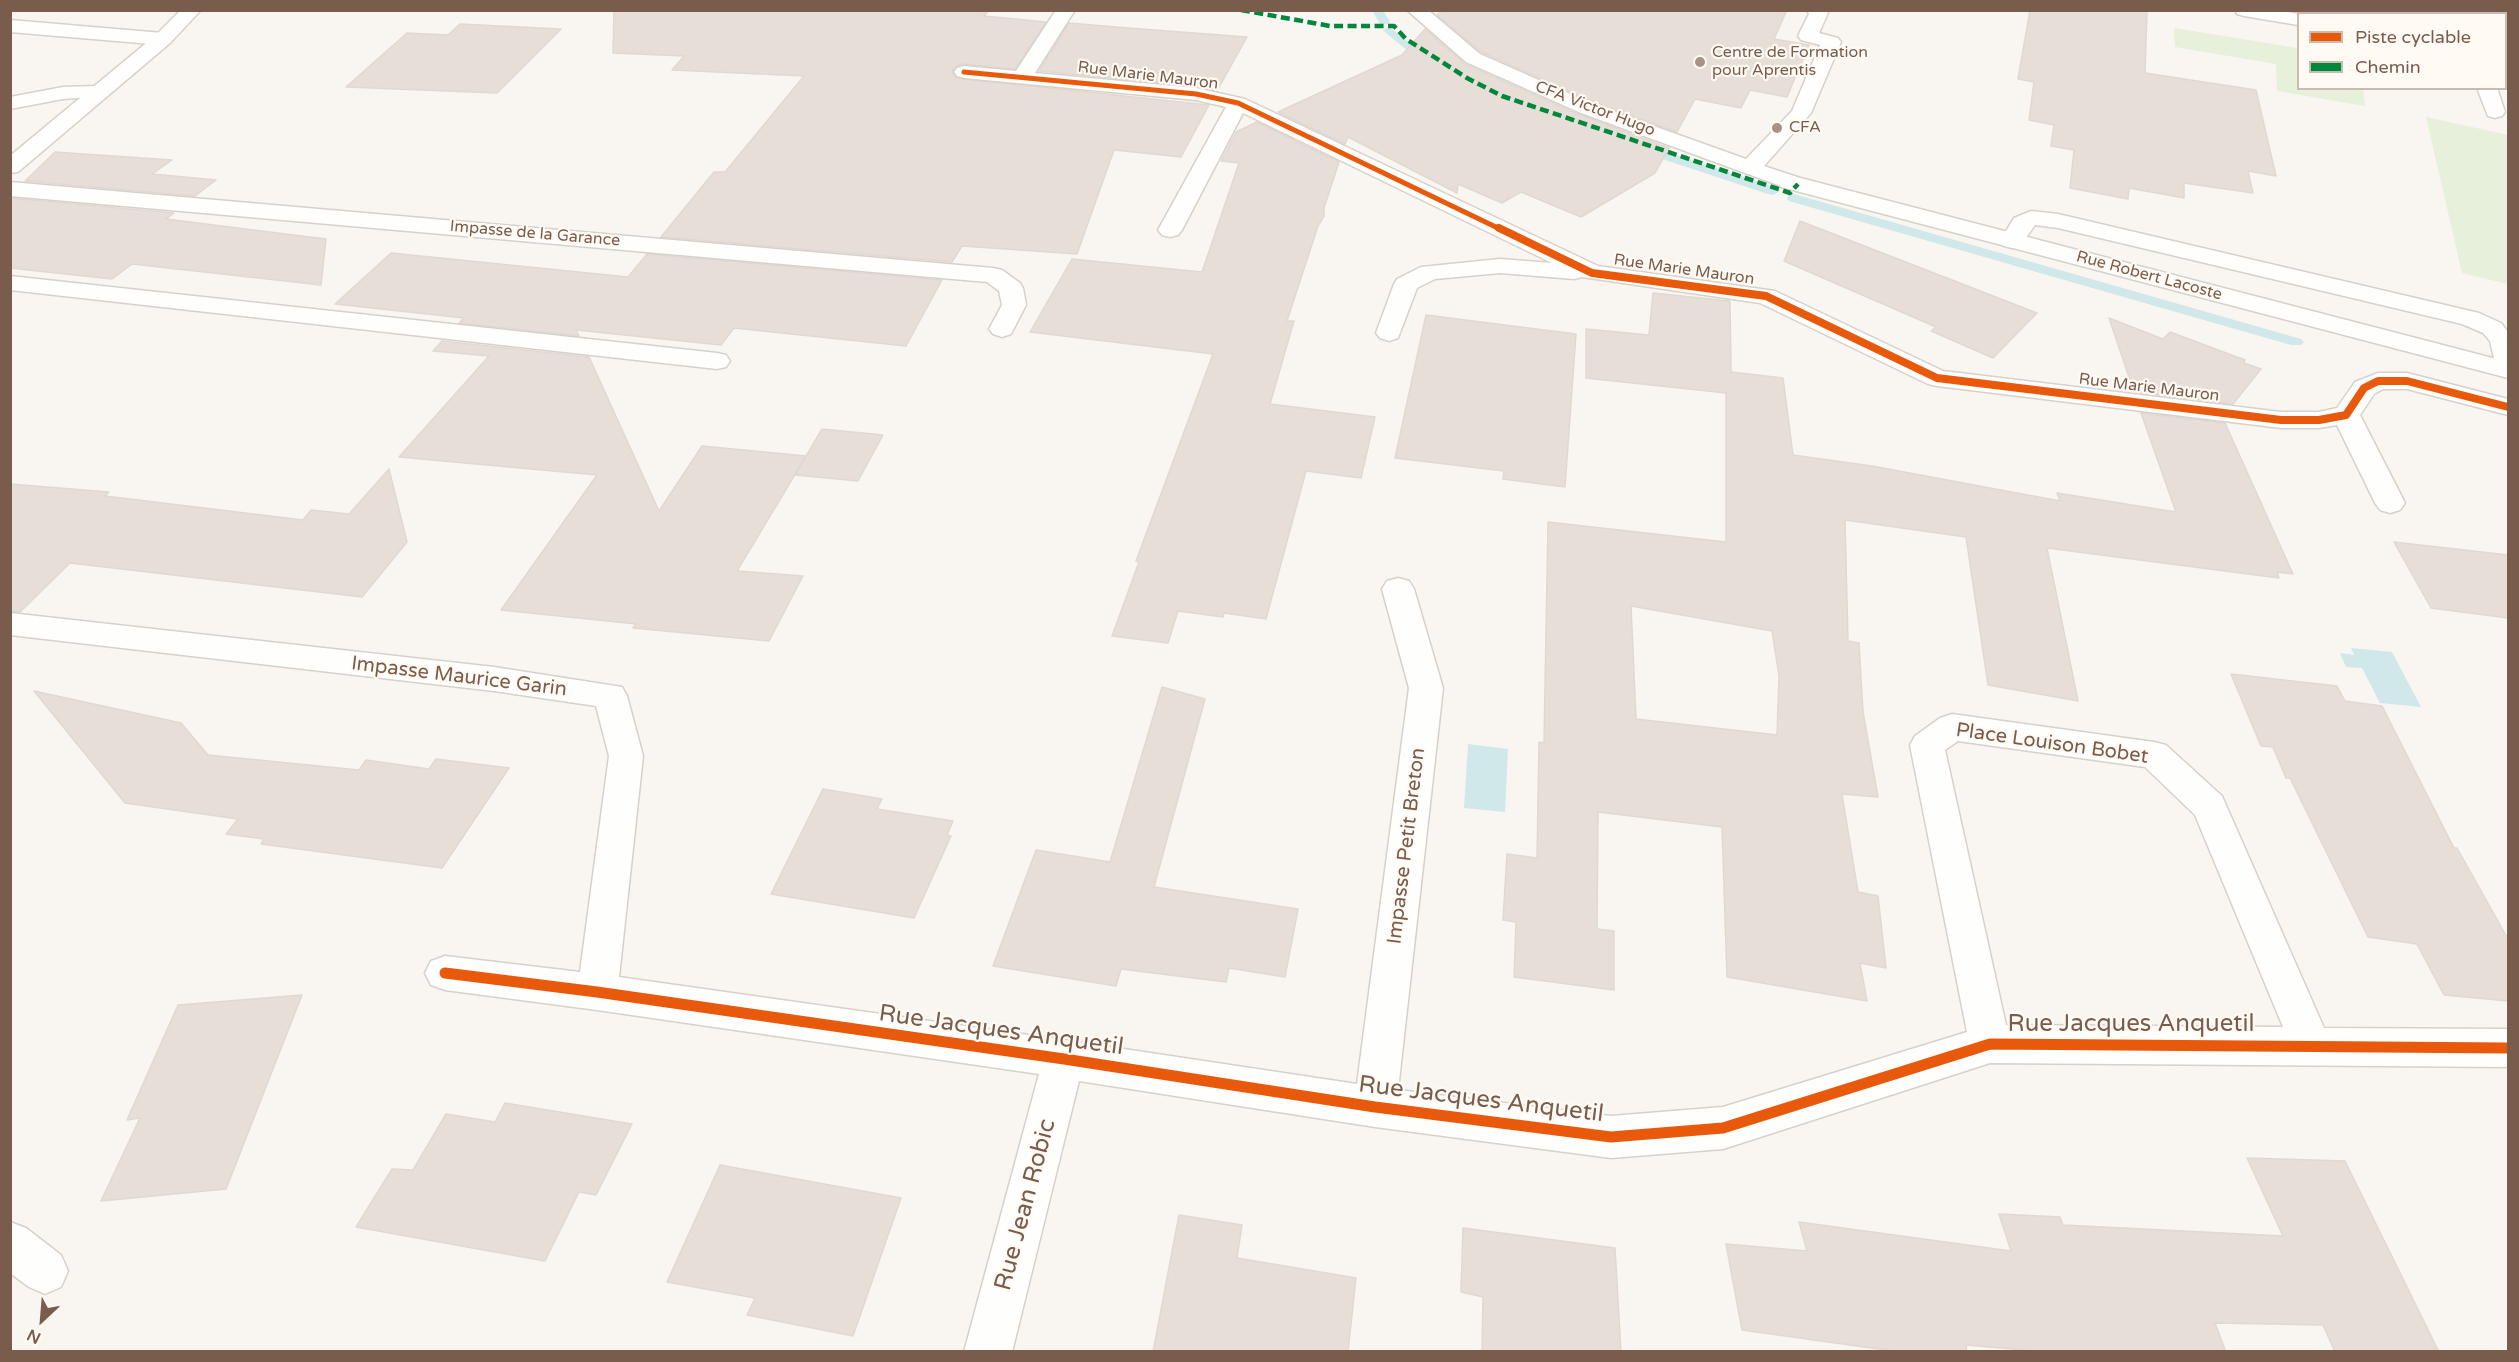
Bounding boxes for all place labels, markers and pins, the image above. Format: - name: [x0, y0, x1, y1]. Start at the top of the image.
- place label: Centre de Formation pour Aprentis: [1712, 43, 1868, 81]
- marker: Centre de Formation pour Aprentis: [1693, 55, 1707, 69]
- place label: CFA: [1789, 118, 1821, 138]
- marker: CFA: [1770, 121, 1784, 135]

